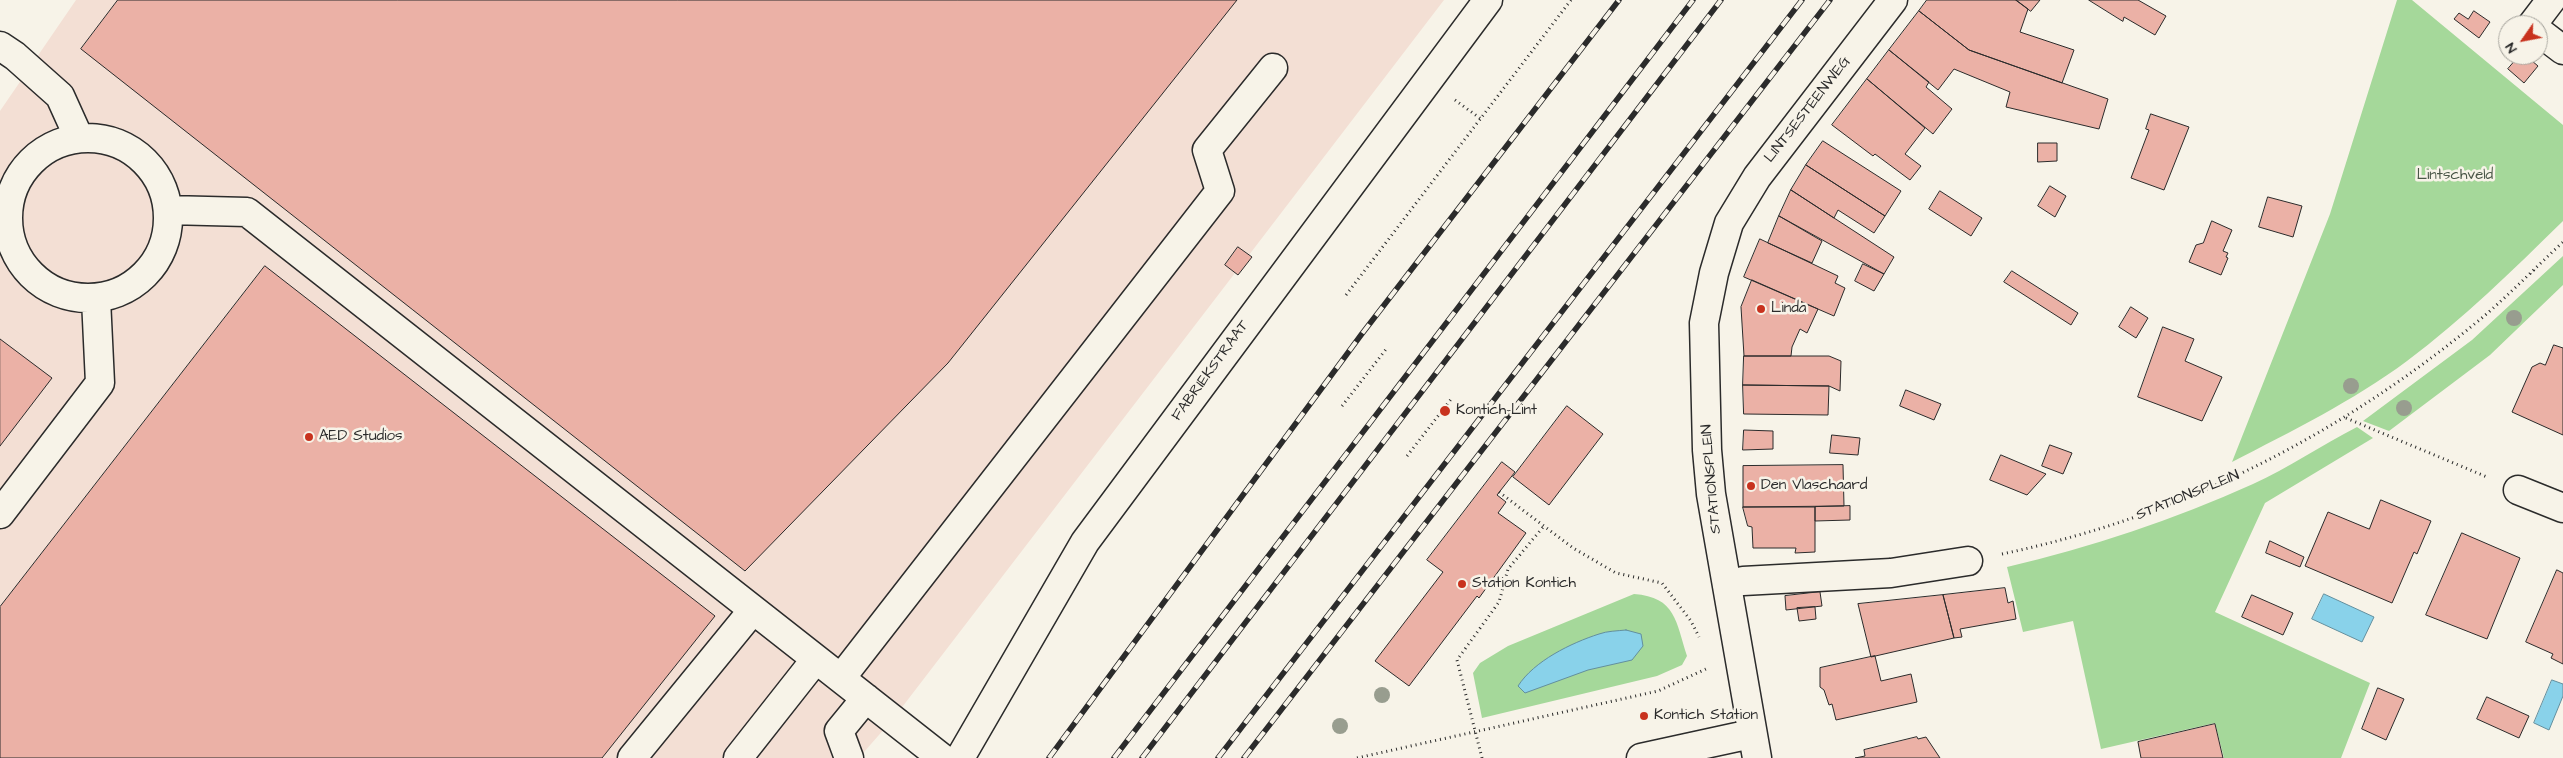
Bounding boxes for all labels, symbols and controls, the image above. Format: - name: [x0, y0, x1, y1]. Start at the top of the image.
- north arrow: [2498, 15, 2548, 65]
- text: N: [2500, 38, 2522, 57]
- street label: LINTSESTEENWEG: [1761, 53, 1855, 167]
- park label: Lintschveld: [2417, 167, 2493, 185]
- place label: Linda: [1771, 300, 1806, 318]
- marker: Linda: [1755, 303, 1767, 315]
- street label: FABRIEKSTRAAT: [1169, 317, 1253, 425]
- place label: Kontich-Lint: [1456, 402, 1537, 420]
- marker: Kontich-Lint: [1438, 404, 1452, 418]
- street label: STATIONSPLEIN: [1698, 424, 1726, 534]
- place label: AED Studios: [319, 428, 402, 446]
- marker: AED Studios: [303, 431, 315, 443]
- street label: STATIONSPLEIN: [2134, 467, 2242, 525]
- place label: Den Vlaschaard: [1761, 477, 1867, 495]
- marker: Den Vlaschaard: [1745, 480, 1757, 492]
- place label: Station Kontich: [1472, 575, 1576, 593]
- marker: Station Kontich: [1456, 578, 1468, 590]
- place label: Kontich Station: [1654, 707, 1758, 725]
- marker: Kontich Station: [1638, 710, 1650, 722]

